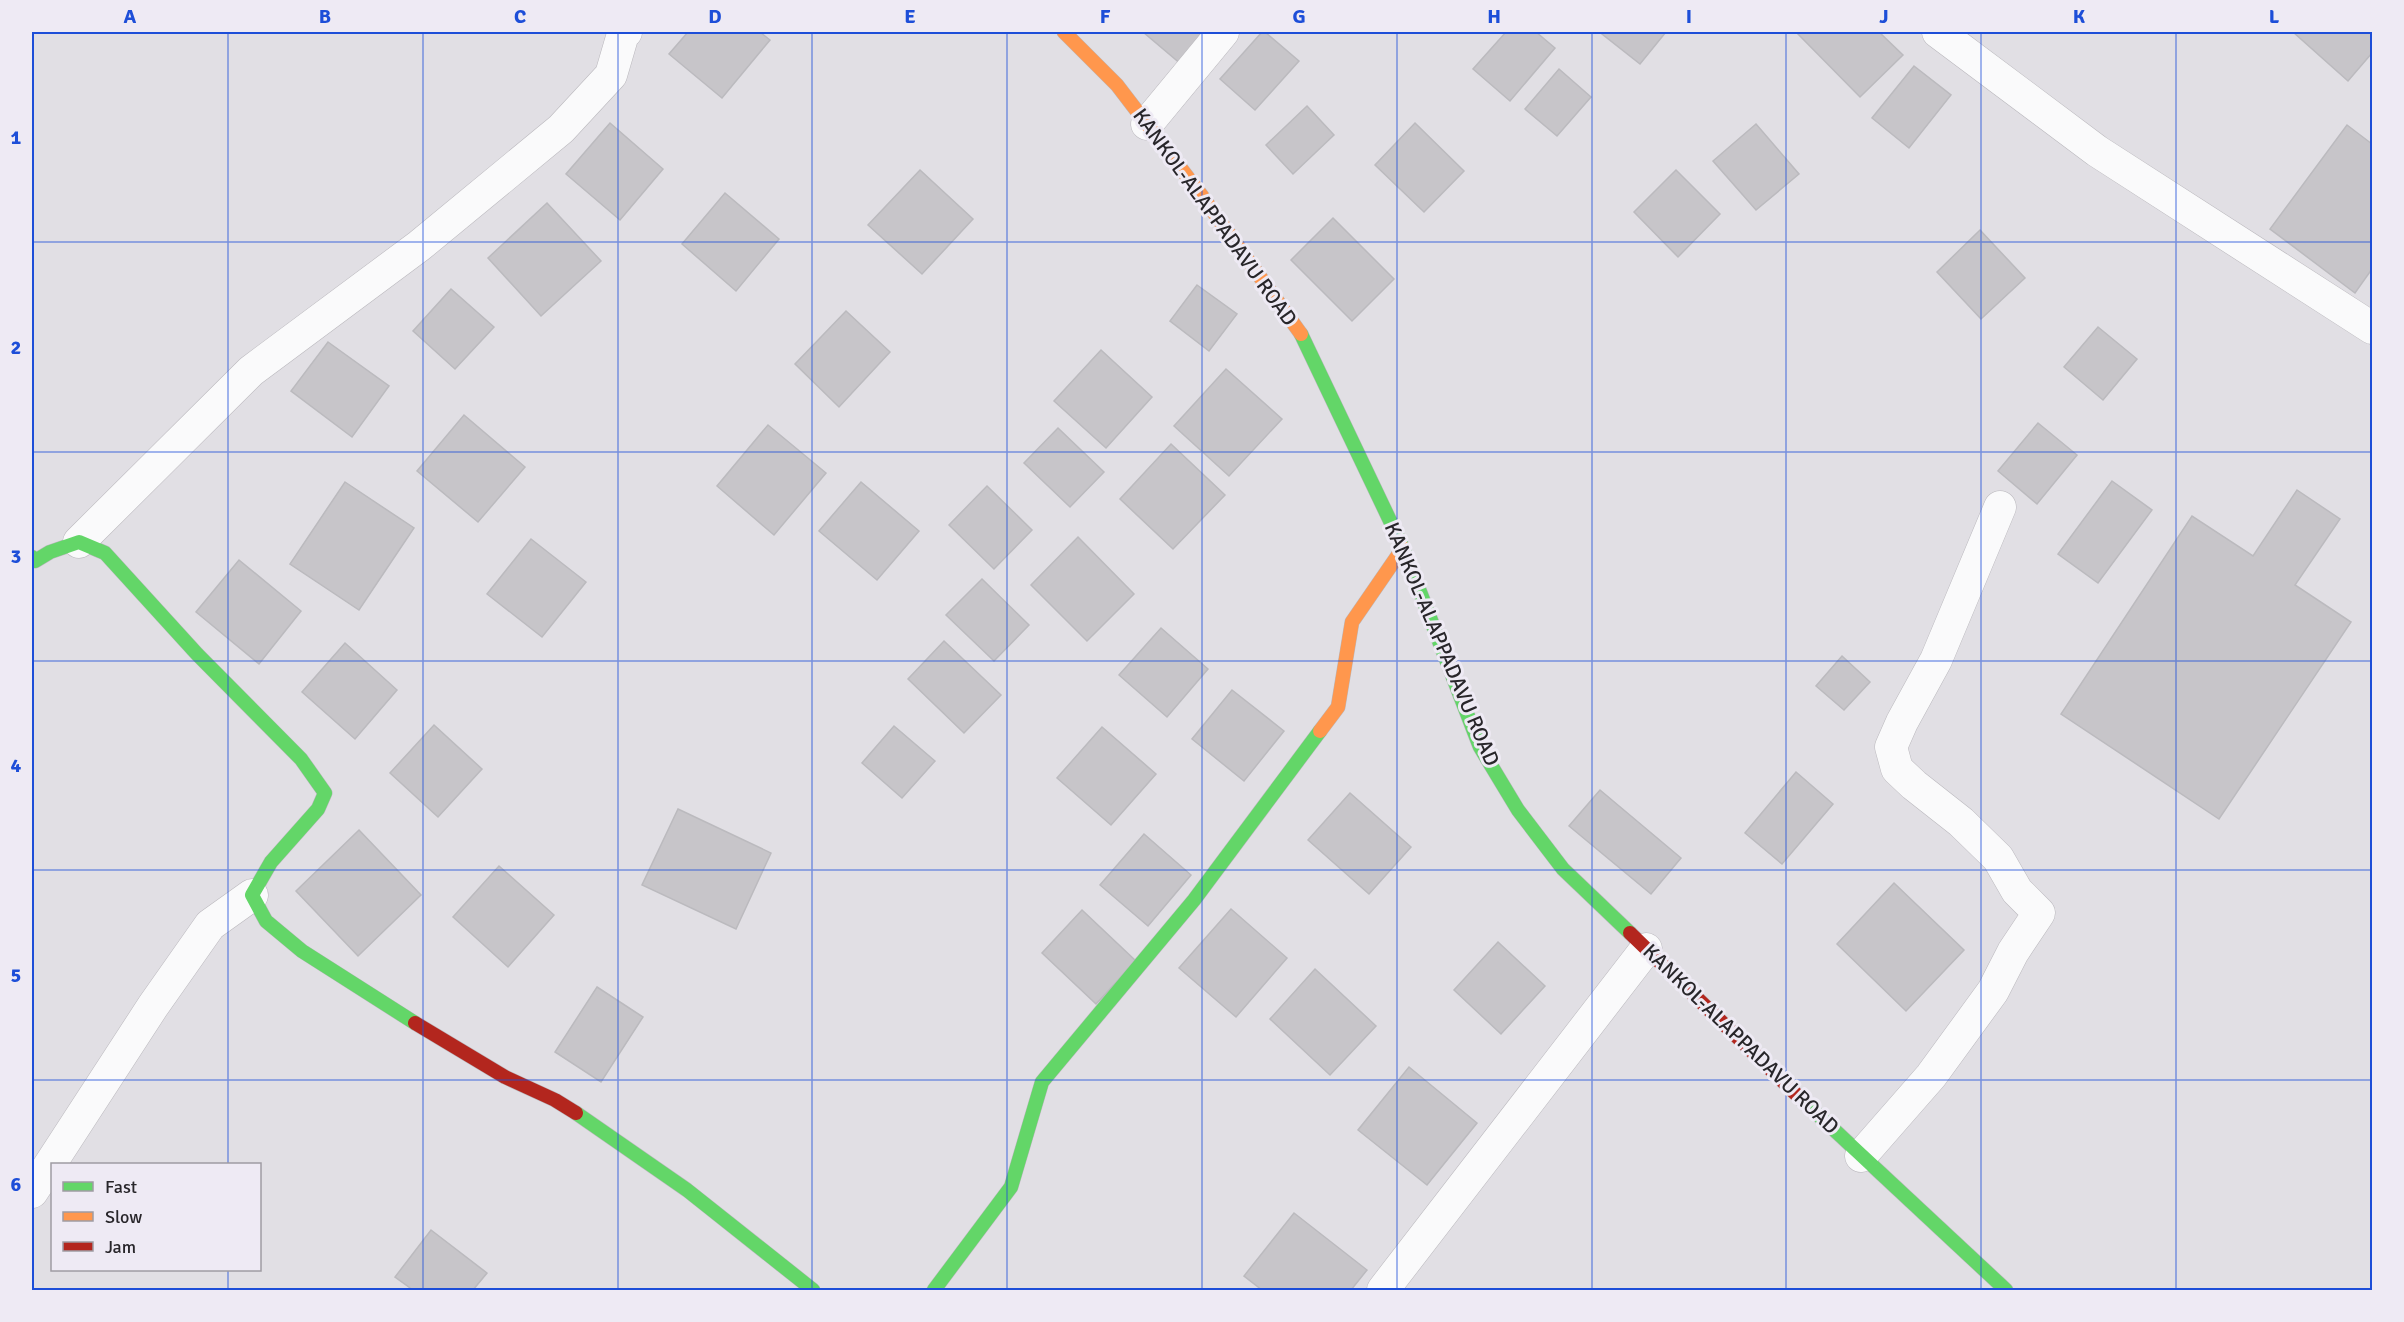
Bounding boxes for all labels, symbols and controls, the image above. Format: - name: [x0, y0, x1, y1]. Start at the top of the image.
- text: A: [124, 4, 137, 29]
- text: B: [319, 4, 331, 29]
- text: C: [514, 4, 526, 29]
- text: D: [708, 4, 722, 29]
- text: E: [904, 4, 916, 29]
- text: F: [1100, 4, 1111, 29]
- text: G: [1292, 4, 1306, 29]
- text: H: [1487, 4, 1501, 29]
- text: I: [1686, 4, 1692, 29]
- text: J: [1879, 4, 1889, 29]
- text: K: [2073, 4, 2086, 29]
- text: L: [2269, 4, 2280, 29]
- street label: KANKOL-ALAPPADAVU ROAD: [1127, 103, 1303, 331]
- text: 1: [11, 125, 22, 150]
- text: 2: [11, 335, 21, 360]
- street label: KANKOL-ALAPPADAVU ROAD: [1379, 518, 1505, 770]
- text: 3: [11, 544, 21, 569]
- text: 4: [11, 753, 22, 778]
- street label: KANKOL-ALAPPADAVU ROAD: [1638, 938, 1844, 1140]
- text: 5: [11, 963, 21, 988]
- legend: [51, 1163, 261, 1271]
- text: 6: [11, 1172, 22, 1197]
- text: Fast: [105, 1176, 137, 1198]
- text: Slow: [105, 1206, 142, 1228]
- text: Jam: [105, 1236, 136, 1258]

